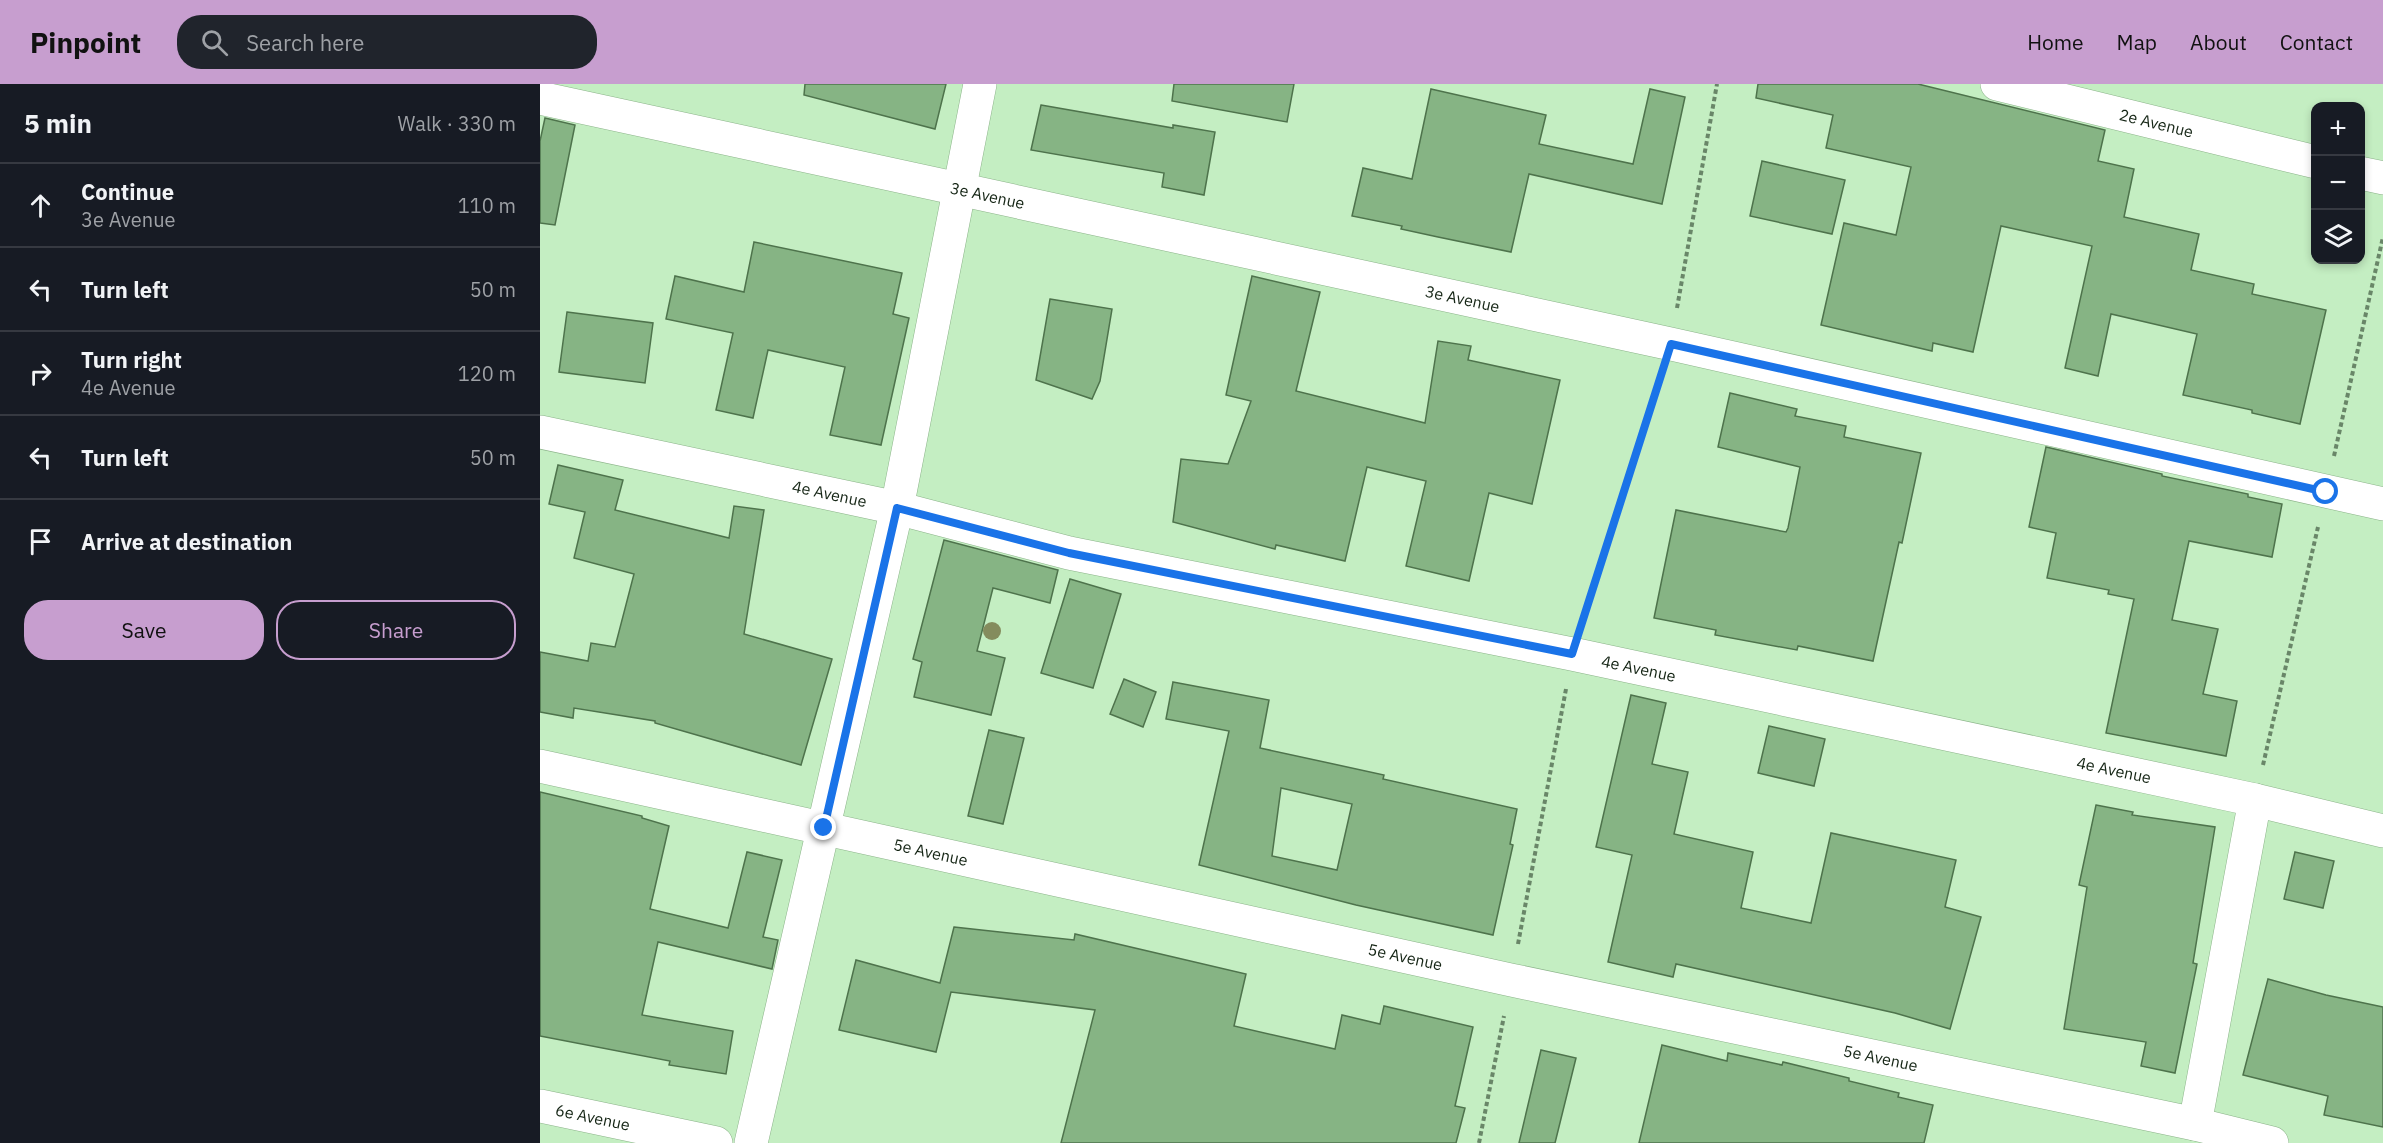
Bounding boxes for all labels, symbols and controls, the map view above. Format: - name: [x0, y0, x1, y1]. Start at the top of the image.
- search box: [177, 15, 597, 69]
- text: Pinpoint: [30, 24, 141, 61]
- icon: search: [198, 26, 231, 59]
- text: Search here: [246, 28, 364, 57]
- text: Home: [2027, 28, 2084, 56]
- text: Map: [2117, 28, 2157, 56]
- text: About: [2190, 28, 2247, 56]
- text: Contact: [2280, 28, 2353, 56]
- map controls: [2311, 102, 2365, 264]
- button: +: [2311, 102, 2365, 156]
- street label: 2e Avenue: [2117, 104, 2196, 142]
- text: 5 min: [24, 106, 92, 140]
- text: Walk · 330 m: [398, 110, 516, 137]
- button: −: [2311, 156, 2365, 210]
- text: Continue: [81, 177, 174, 206]
- street label: 3e Avenue: [948, 178, 1027, 213]
- icon: ahead: [24, 189, 57, 222]
- text: 110 m: [458, 192, 516, 219]
- text: 3e Avenue: [81, 206, 175, 233]
- button: layers: [2311, 210, 2365, 264]
- icon: left: [24, 273, 57, 306]
- text: Turn left: [81, 275, 169, 304]
- text: 50 m: [470, 276, 516, 303]
- street label: 3e Avenue: [1423, 281, 1502, 316]
- text: Turn right: [81, 345, 182, 374]
- icon: right: [24, 357, 57, 390]
- text: 120 m: [458, 360, 516, 387]
- text: 4e Avenue: [81, 374, 175, 401]
- icon: left: [24, 441, 57, 474]
- text: Turn left: [81, 443, 169, 472]
- text: 50 m: [470, 444, 516, 471]
- street label: 4e Avenue: [790, 476, 869, 511]
- route start: [2312, 478, 2338, 504]
- icon: arrive: [24, 525, 57, 558]
- text: Arrive at destination: [81, 527, 292, 556]
- button: Save: [24, 600, 264, 660]
- button: Share: [276, 600, 516, 660]
- street label: 4e Avenue: [1600, 651, 1678, 686]
- street label: 4e Avenue: [2075, 752, 2153, 788]
- route end: [810, 814, 836, 840]
- street label: 5e Avenue: [892, 834, 970, 870]
- street label: 5e Avenue: [1366, 939, 1445, 975]
- street label: 5e Avenue: [1842, 1040, 1920, 1075]
- street label: 6e Avenue: [554, 1100, 632, 1135]

